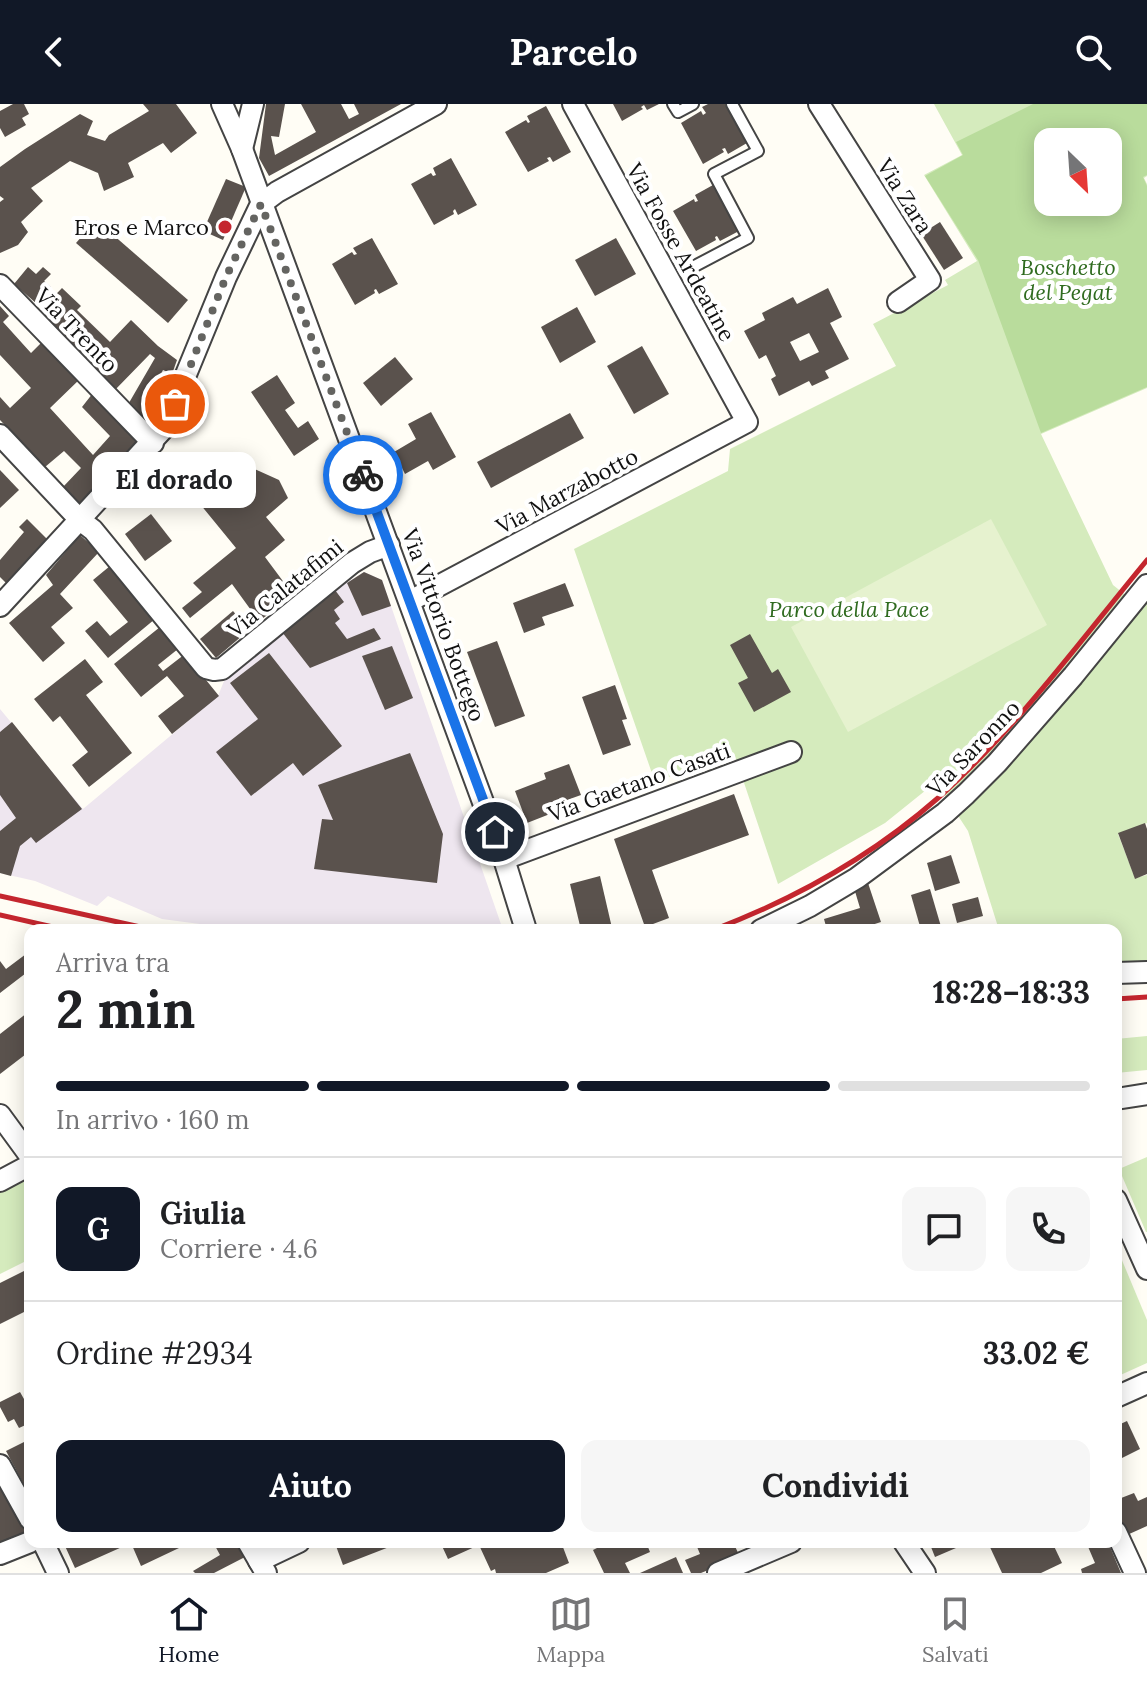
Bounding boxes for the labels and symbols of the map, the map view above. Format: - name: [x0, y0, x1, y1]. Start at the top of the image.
- north arrow: [1034, 128, 1122, 216]
- street label: Via Zara: [871, 153, 939, 239]
- street label: Via Fosse Ardeatine: [620, 157, 742, 346]
- place label: Eros e Marco: [74, 213, 209, 241]
- marker: Eros e Marco: [216, 218, 234, 236]
- park label: Boschetto del Pegat: [1020, 253, 1116, 306]
- street label: Via Trento: [29, 281, 124, 378]
- pin: [141, 370, 209, 438]
- courier: [323, 435, 403, 515]
- street label: Via Marzabotto: [490, 442, 643, 541]
- callout: El dorado: [93, 452, 257, 508]
- street label: Via Vittorio Bottego: [396, 524, 492, 725]
- street label: Via Calatafimi: [221, 533, 348, 644]
- park label: Parco della Pace: [769, 595, 929, 623]
- street label: Via Saronno: [920, 694, 1026, 803]
- street label: Via Gaetano Casati: [543, 736, 734, 828]
- pin: [461, 798, 529, 866]

